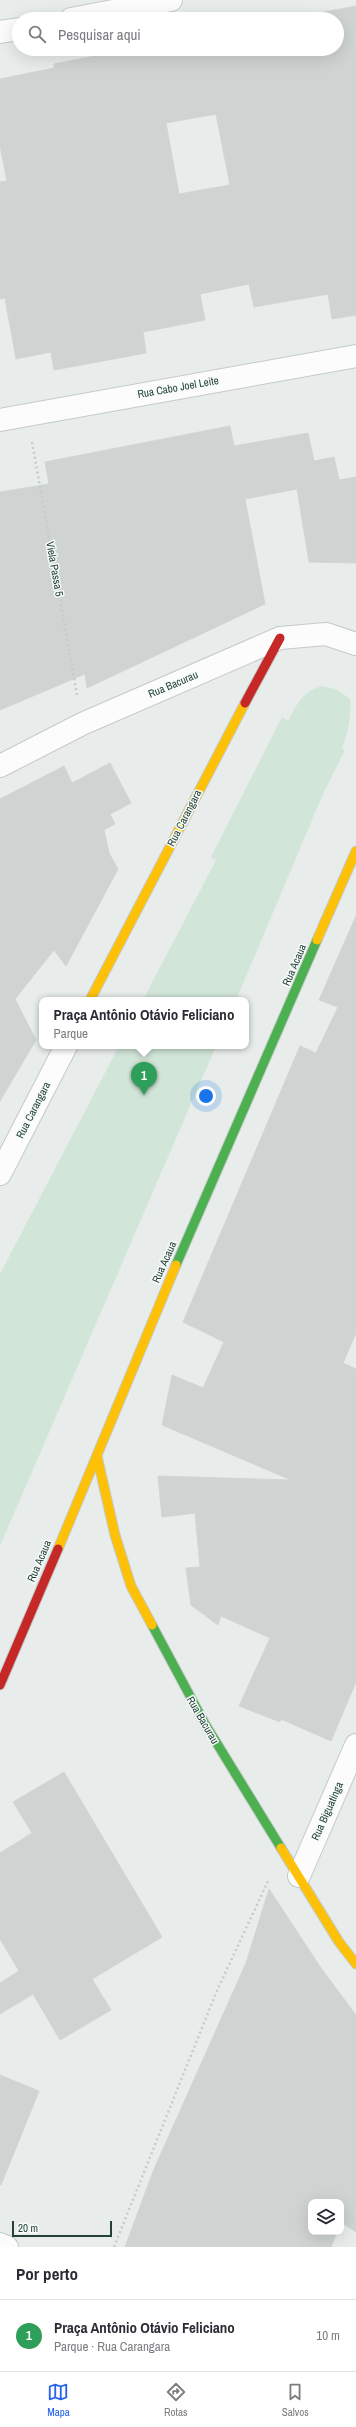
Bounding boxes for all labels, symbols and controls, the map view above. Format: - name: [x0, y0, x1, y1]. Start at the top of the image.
- search box: [12, 12, 344, 56]
- icon: search: [26, 23, 48, 45]
- text: Pesquisar aqui: [58, 24, 141, 45]
- street label: Rua Cabo Joel Leite: [136, 373, 220, 401]
- street label: Viela Passa 5: [43, 540, 67, 598]
- street label: Rua Bacurau: [146, 667, 200, 701]
- street label: Rua Carangara: [164, 787, 204, 849]
- street label: Rua Acaua: [279, 942, 309, 988]
- popup: [39, 997, 249, 1049]
- text: Praça Antônio Otávio Feliciano: [54, 1004, 234, 1025]
- text: Parque: [54, 1025, 88, 1042]
- pin: 1: [131, 1062, 157, 1095]
- street label: Rua Carangara: [13, 1079, 53, 1141]
- your location: [196, 1086, 216, 1106]
- street label: Rua Acaua: [149, 1239, 179, 1285]
- street label: Rua Acaua: [24, 1538, 54, 1584]
- street label: Rua Bacurau: [184, 1694, 222, 1746]
- street label: Rua Biguatinga: [308, 1780, 346, 1842]
- map controls: [308, 2199, 344, 2235]
- button: layers: [308, 2199, 344, 2235]
- scale bar: [12, 2219, 112, 2238]
- text: 20 m: [18, 2221, 38, 2235]
- text: Por perto: [16, 2262, 78, 2285]
- text: Praça Antônio Otávio Feliciano: [54, 2317, 235, 2338]
- text: 1: [26, 2327, 32, 2344]
- text: 10 m: [316, 2327, 340, 2344]
- text: Parque · Rua Carangara: [54, 2338, 170, 2355]
- tab: Mapa: [47, 2381, 70, 2419]
- tab: Rotas: [164, 2381, 188, 2419]
- tab: Salvos: [282, 2381, 309, 2419]

